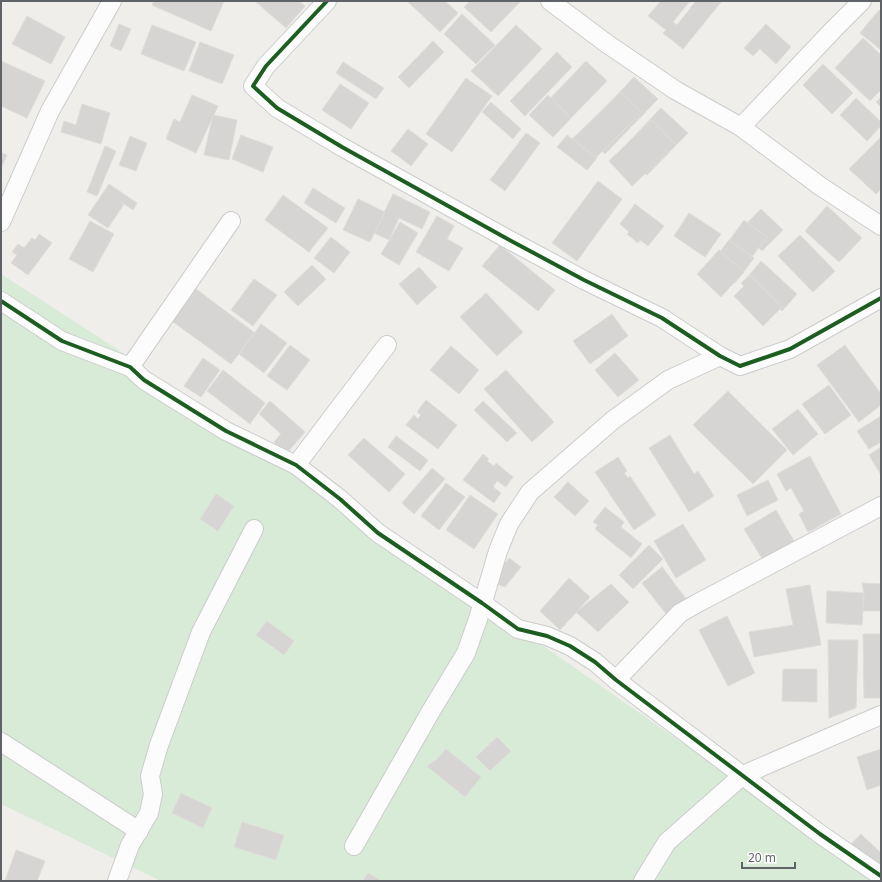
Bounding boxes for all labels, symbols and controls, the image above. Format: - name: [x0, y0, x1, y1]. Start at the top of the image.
- scale bar: [742, 844, 795, 870]
- text: 20 m: [748, 849, 776, 866]

